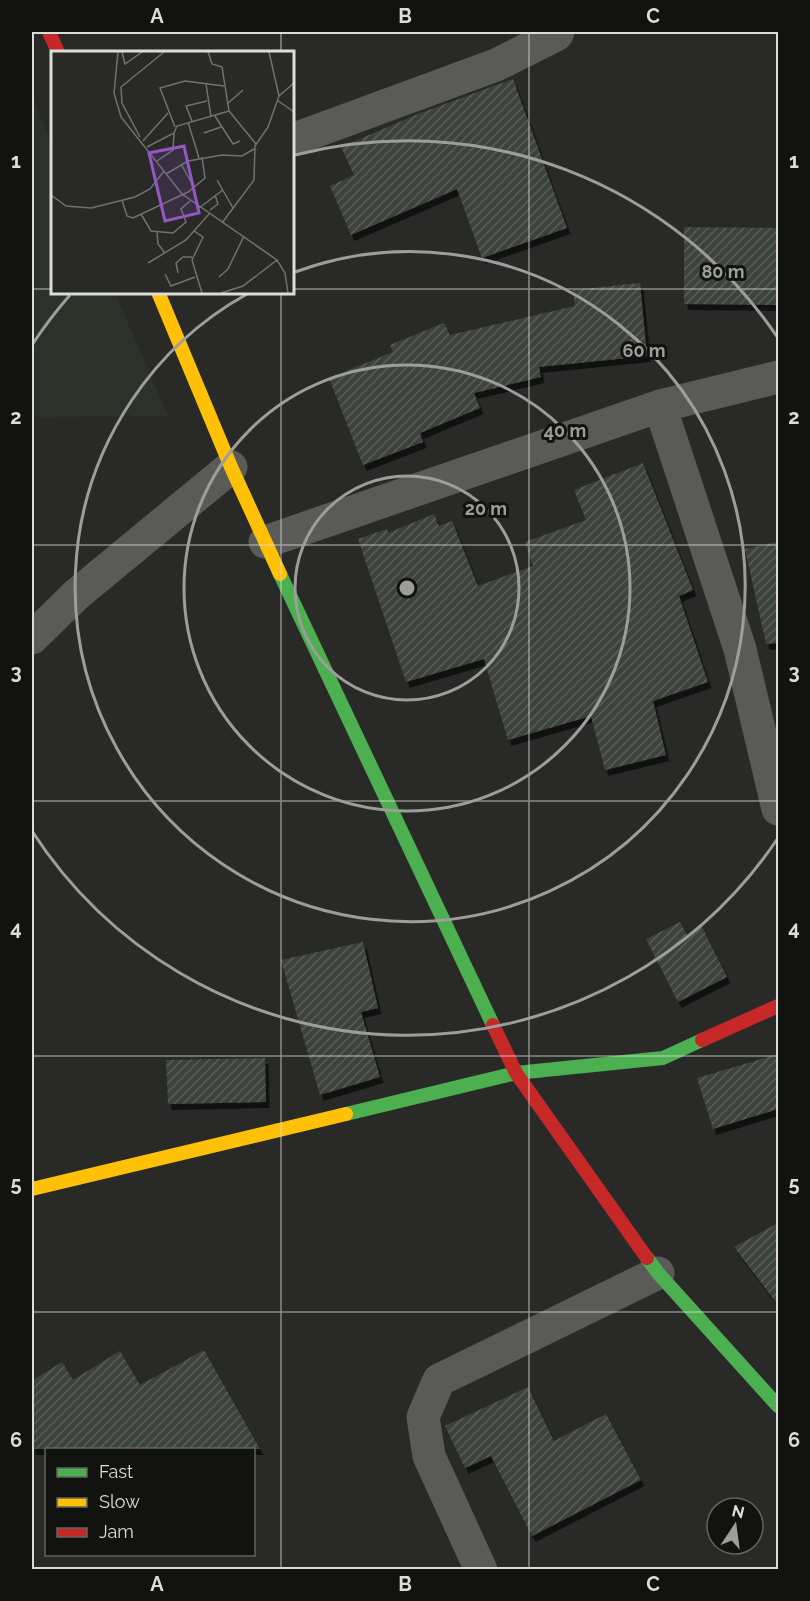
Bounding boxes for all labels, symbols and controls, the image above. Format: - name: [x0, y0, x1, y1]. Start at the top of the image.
- text: A: [150, 4, 164, 28]
- text: B: [398, 4, 412, 28]
- text: C: [646, 4, 660, 28]
- inset map: [51, 51, 294, 294]
- text: 1: [11, 149, 21, 173]
- text: 1: [789, 149, 799, 173]
- text: 80 m: [701, 261, 745, 282]
- text: 60 m: [622, 340, 666, 361]
- text: 2: [10, 405, 22, 429]
- text: 2: [788, 405, 800, 429]
- text: 40 m: [544, 420, 586, 441]
- text: 20 m: [465, 498, 507, 519]
- centre of rings: [397, 578, 417, 598]
- text: 3: [10, 660, 22, 684]
- text: 3: [788, 660, 800, 684]
- text: 4: [10, 916, 22, 940]
- text: 4: [788, 916, 800, 940]
- text: 5: [10, 1172, 22, 1196]
- text: 5: [788, 1172, 800, 1196]
- text: 6: [10, 1428, 22, 1452]
- text: 6: [788, 1428, 800, 1452]
- legend: [45, 1448, 255, 1556]
- text: Fast: [99, 1461, 133, 1482]
- text: Slow: [99, 1491, 140, 1512]
- north arrow: [705, 1496, 765, 1556]
- text: N: [730, 1501, 746, 1523]
- text: Jam: [99, 1521, 134, 1542]
- text: A: [150, 1572, 164, 1596]
- text: B: [398, 1572, 412, 1596]
- text: C: [646, 1572, 660, 1596]

